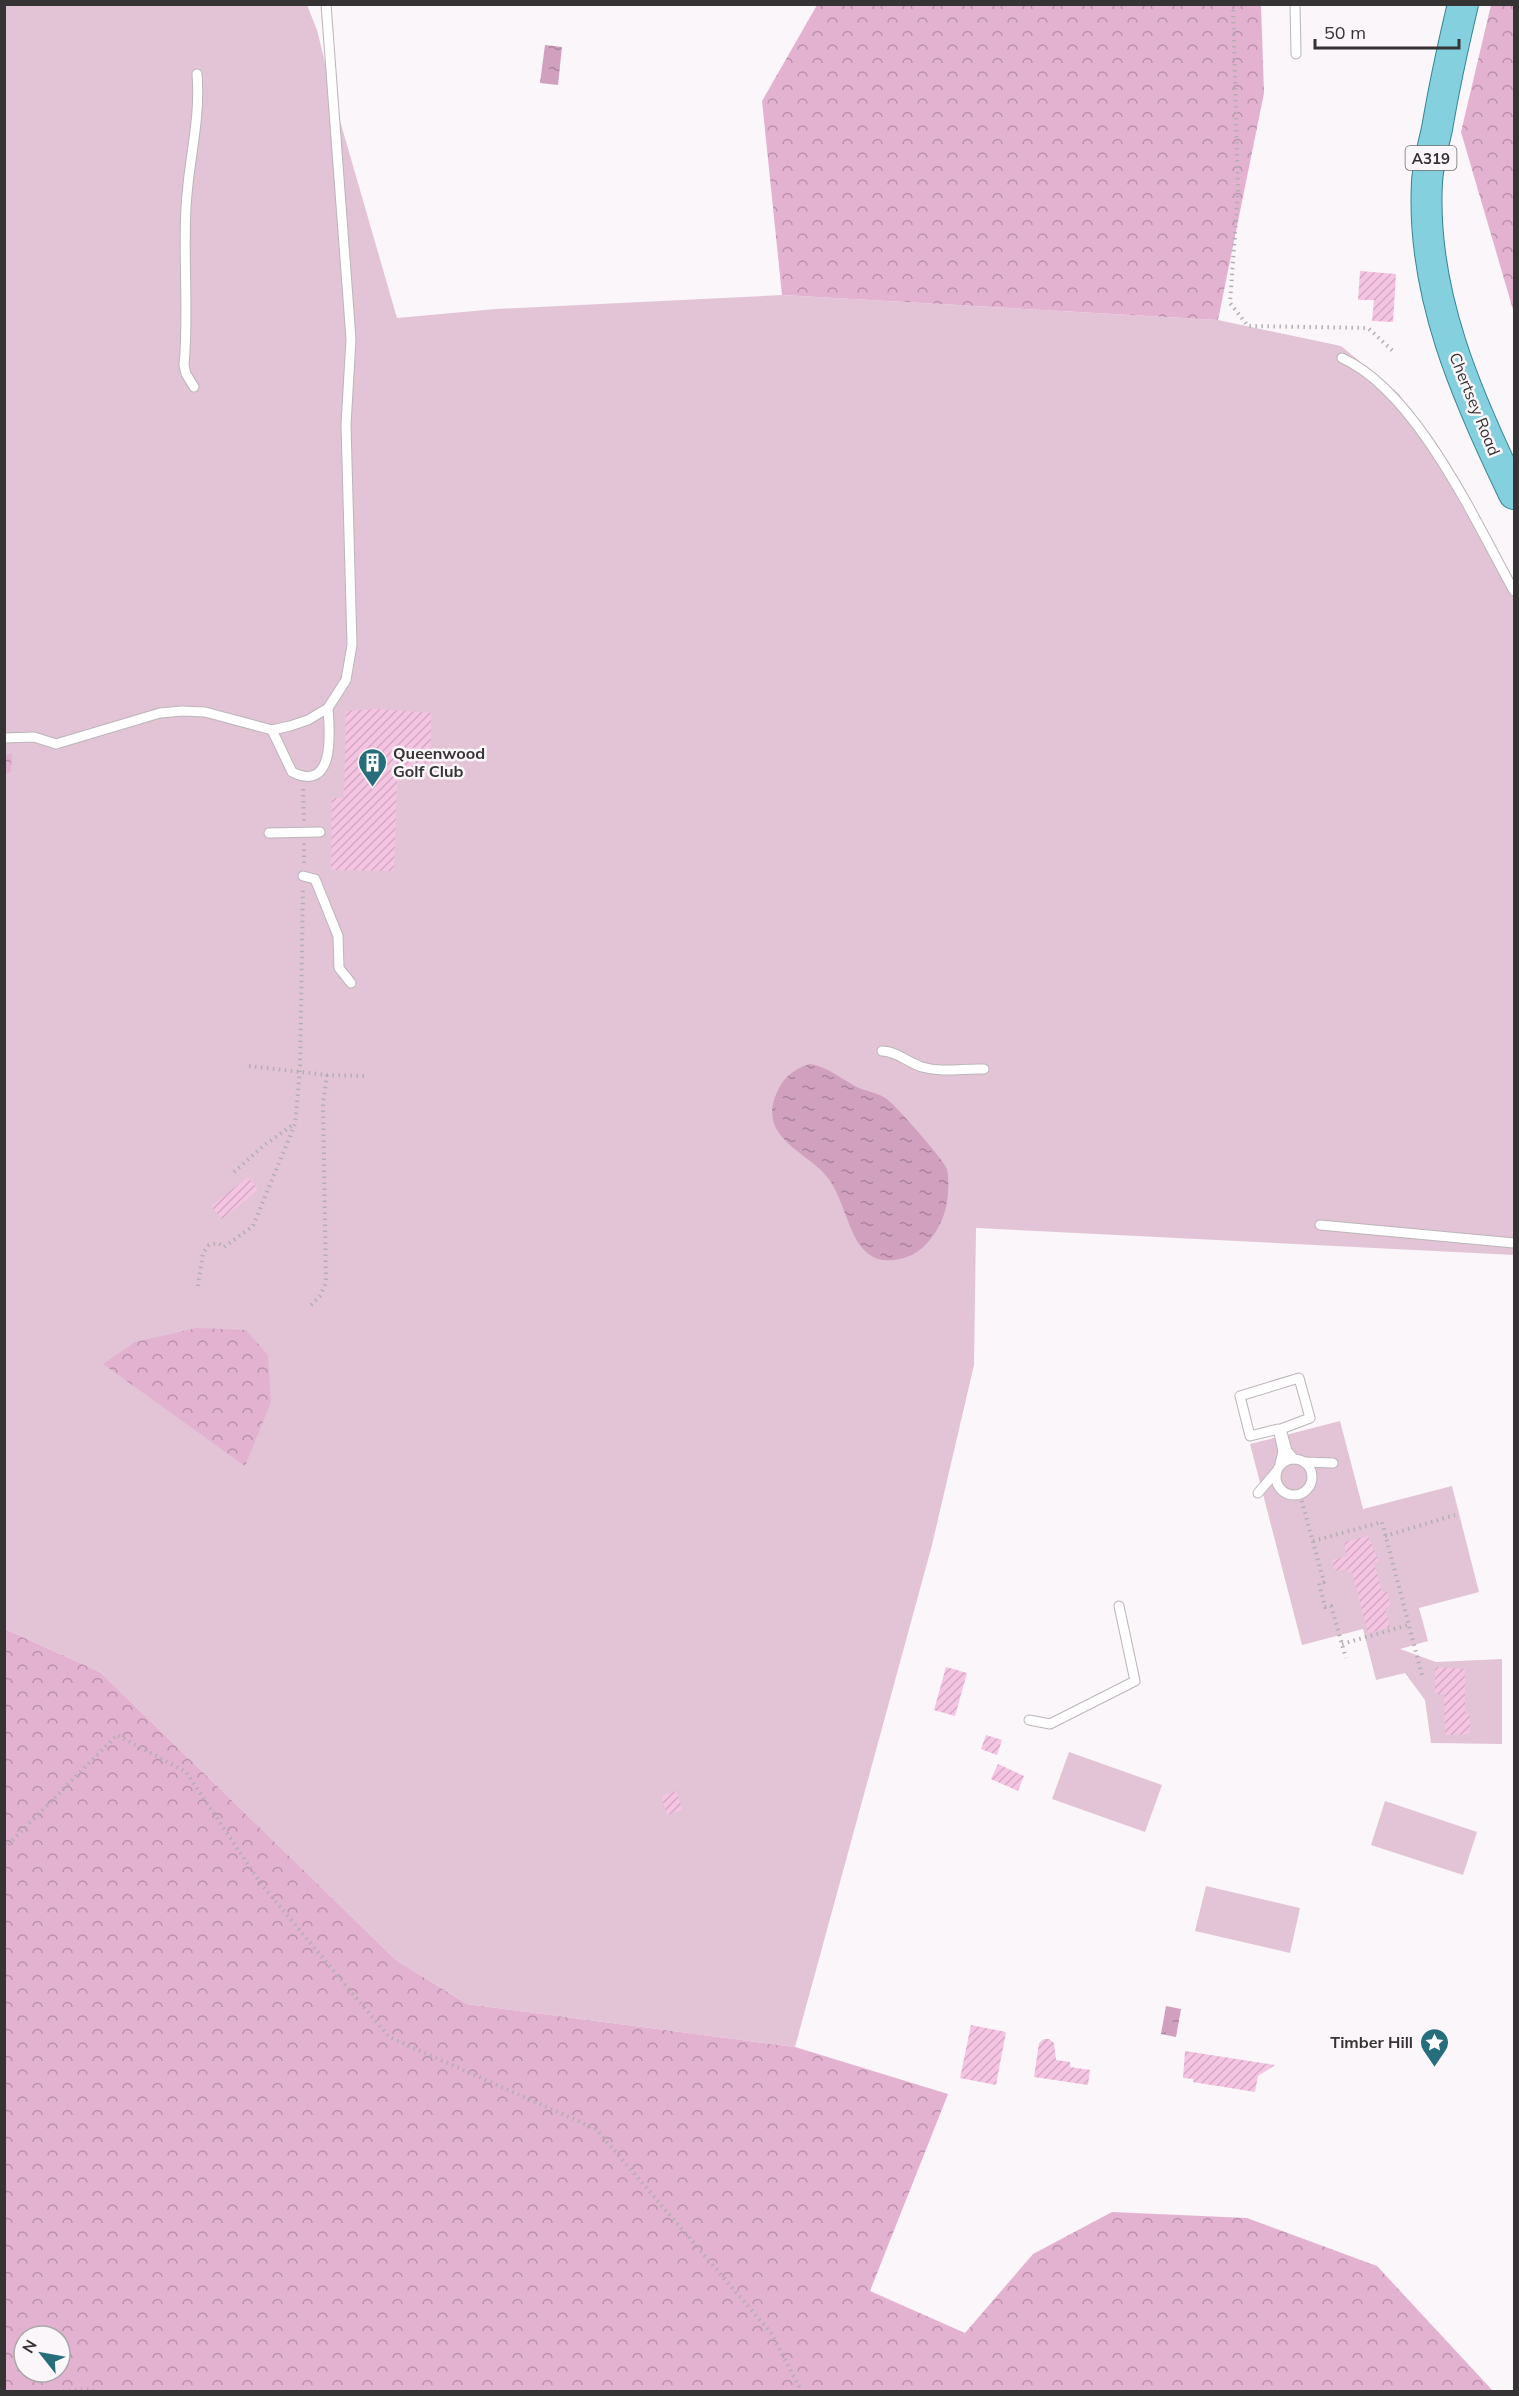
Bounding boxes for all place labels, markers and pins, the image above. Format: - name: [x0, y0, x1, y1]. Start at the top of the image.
- place label: Queenwood Golf Club: [393, 743, 485, 781]
- building icon: Queenwood Golf Club: [356, 746, 388, 788]
- place icon: Timber Hill: [1418, 2026, 1450, 2068]
- place label: Timber Hill: [1330, 2032, 1413, 2052]

